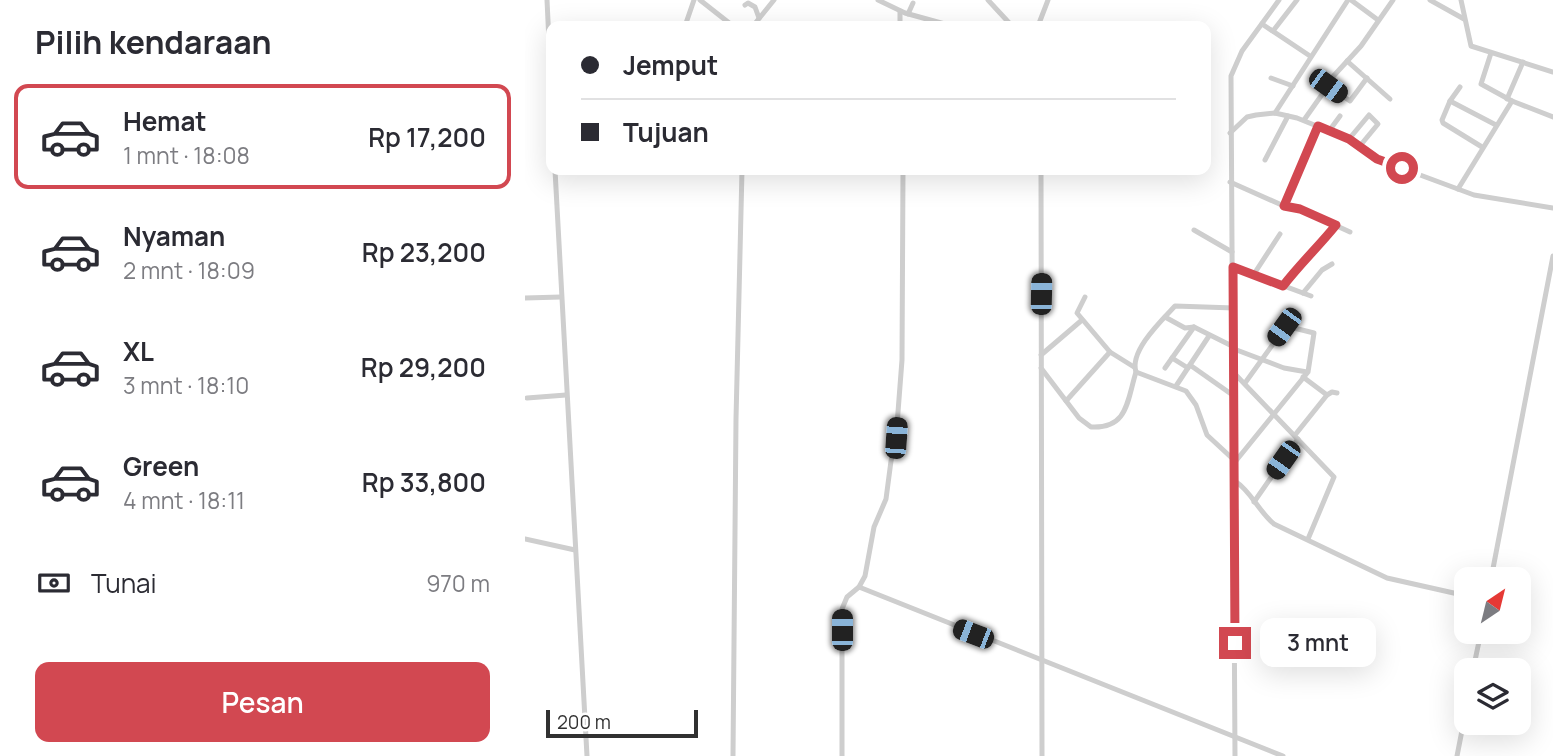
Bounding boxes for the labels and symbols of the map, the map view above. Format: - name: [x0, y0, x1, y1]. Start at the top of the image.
- car: [1305, 65, 1352, 107]
- route start: [1386, 152, 1418, 184]
- car: [1031, 273, 1052, 315]
- car: [1264, 304, 1305, 350]
- car: [885, 416, 908, 460]
- car: [1263, 437, 1304, 483]
- north arrow: [1454, 567, 1531, 644]
- car: [832, 609, 853, 651]
- car: [950, 617, 997, 651]
- callout: 3 mnt: [1259, 618, 1375, 668]
- route end: [1219, 627, 1251, 659]
- scale bar: [546, 707, 698, 739]

